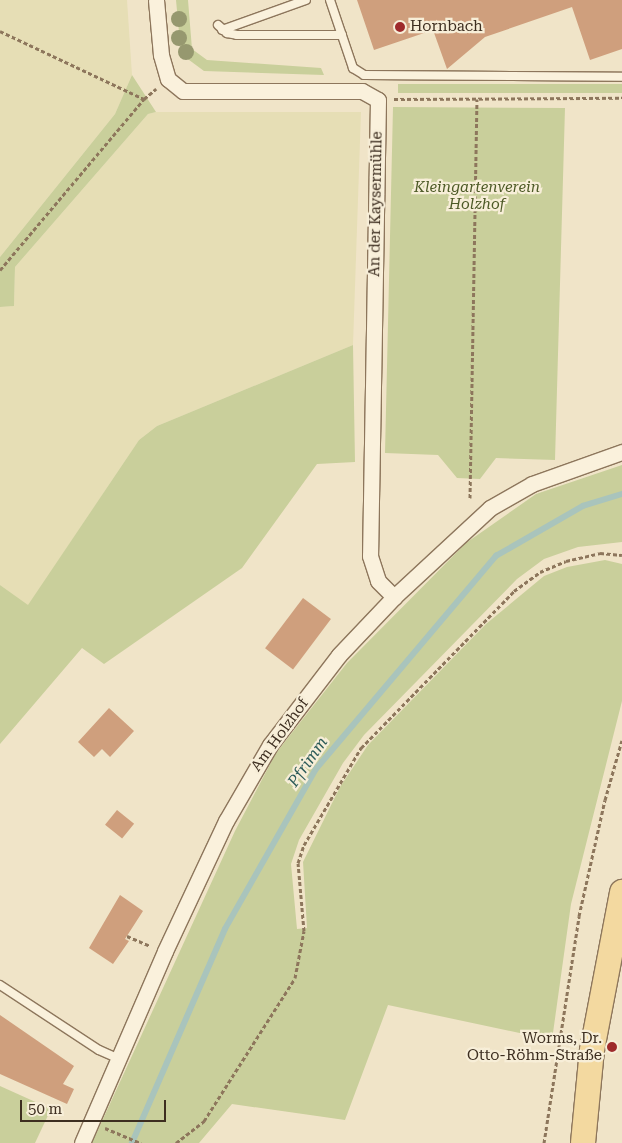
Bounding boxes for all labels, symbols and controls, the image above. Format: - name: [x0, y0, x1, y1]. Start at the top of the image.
- place label: Hornbach: [410, 18, 483, 36]
- marker: Hornbach: [394, 21, 406, 33]
- street label: An der Kaysermühle: [366, 131, 386, 277]
- park label: Kleingartenverein Holzhof: [414, 178, 540, 213]
- street label: Am Holzhof: [248, 695, 312, 775]
- water label: Pfrimm: [284, 733, 332, 791]
- place label: Worms, Dr. Otto-Röhm-Straße: [467, 1029, 602, 1064]
- marker: Worms, Dr. Otto-Röhm-Straße: [606, 1041, 618, 1053]
- scale bar: [22, 1090, 169, 1122]
- text: 50 m: [28, 1100, 62, 1118]

